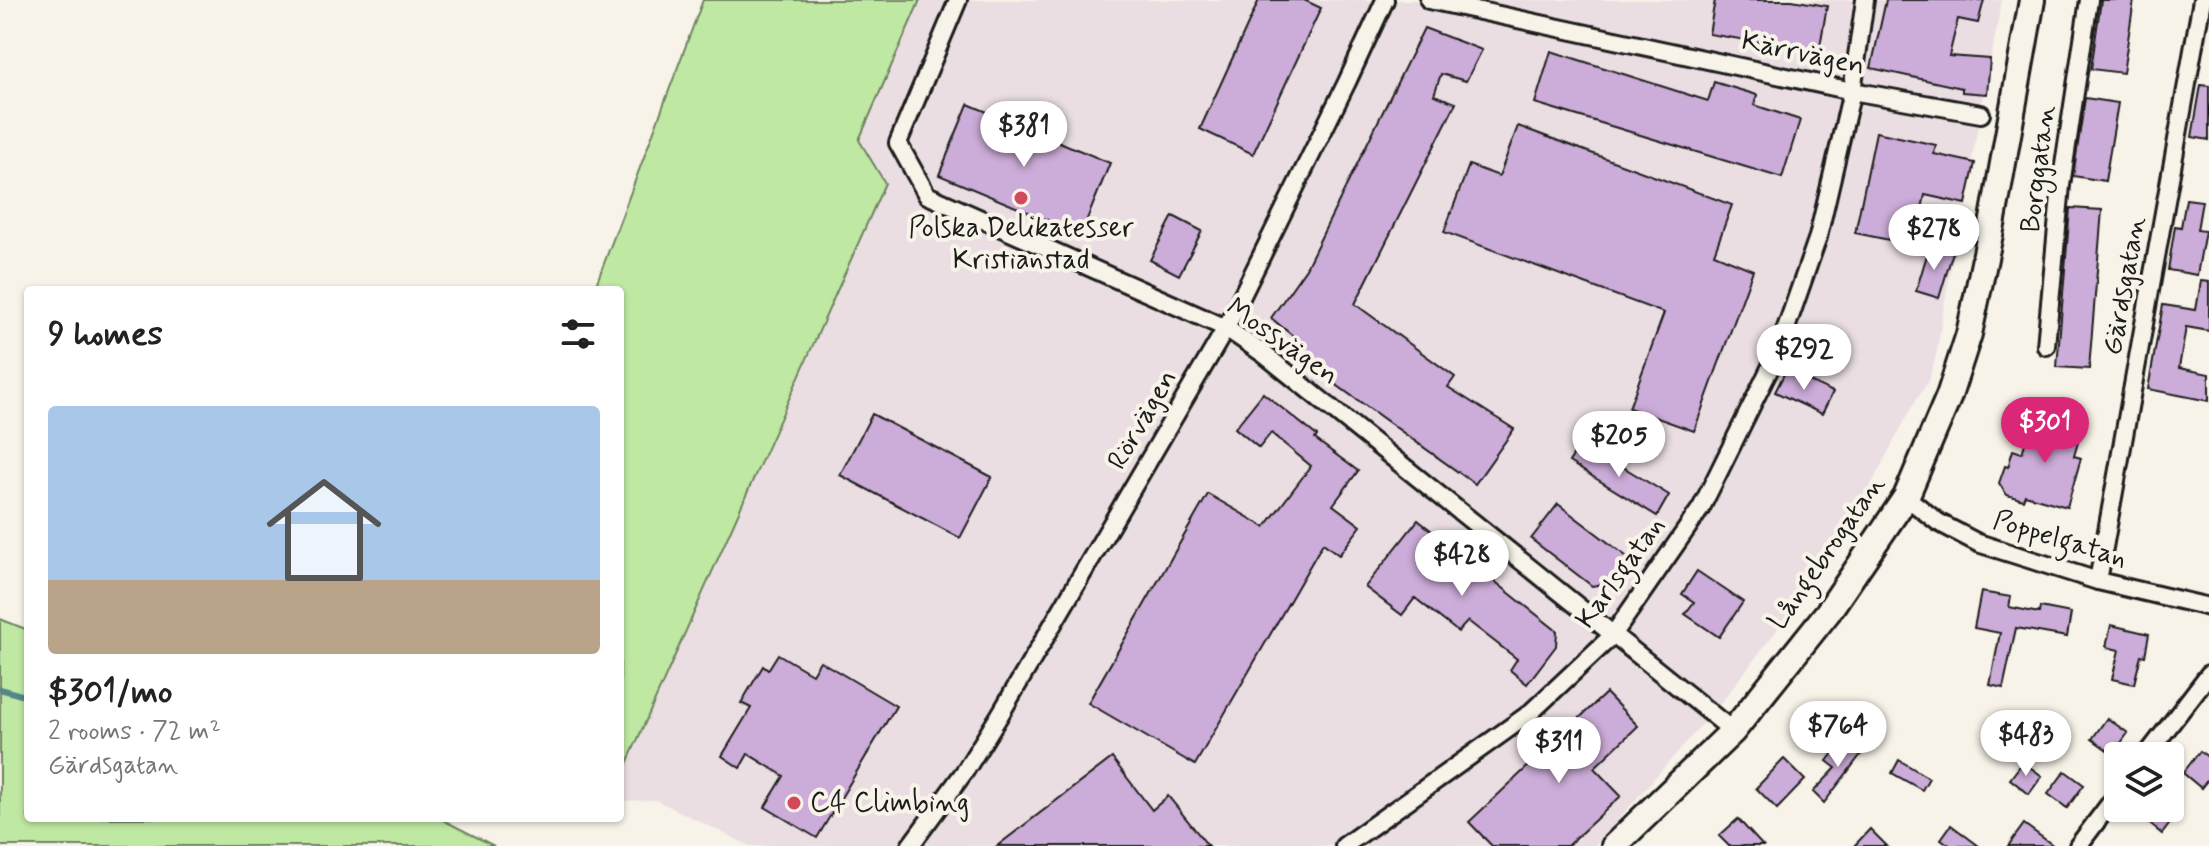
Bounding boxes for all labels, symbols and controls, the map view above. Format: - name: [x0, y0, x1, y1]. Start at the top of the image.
- street label: Kärrvägen: [1738, 23, 1868, 85]
- pin: $381: [977, 101, 1071, 169]
- street label: Borggatan: [2013, 103, 2067, 235]
- text: $381: [998, 110, 1050, 144]
- marker: Polska Delikatesser Kristianstad: [1012, 189, 1030, 207]
- pin: $278: [1887, 204, 1981, 272]
- place label: Polska Delikatesser Kristianstad: [908, 210, 1134, 279]
- text: $278: [1906, 213, 1962, 247]
- street label: Gärdsgatan: [2095, 214, 2155, 358]
- street label: Mossvägen: [1219, 290, 1345, 394]
- text: 9 homes: [48, 312, 163, 357]
- icon: filters: [556, 312, 600, 356]
- pin: $292: [1757, 324, 1851, 392]
- text: $292: [1774, 333, 1834, 367]
- street label: Rörvägen: [1100, 363, 1186, 477]
- pin: $301: [1998, 397, 2092, 465]
- text: $301: [2019, 406, 2071, 440]
- pin: $205: [1572, 411, 1666, 479]
- text: $205: [1590, 420, 1648, 454]
- icon: home: [252, 458, 396, 602]
- street label: Långebrogatan: [1760, 468, 1897, 639]
- street label: Poppelgatan: [1988, 502, 2131, 581]
- street label: Karlsgatan: [1568, 509, 1677, 638]
- pin: $428: [1415, 530, 1509, 598]
- text: $428: [1433, 539, 1491, 573]
- text: $301/mo: [48, 670, 172, 715]
- pin: $764: [1791, 701, 1885, 769]
- text: $764: [1808, 710, 1868, 744]
- pin: $483: [1979, 710, 2073, 778]
- text: 2 rooms · 72 m²: [48, 715, 221, 749]
- pin: $311: [1512, 717, 1606, 785]
- text: $483: [1998, 719, 2054, 753]
- text: $311: [1535, 726, 1583, 760]
- map controls: [2104, 742, 2184, 822]
- button: layers: [2104, 742, 2184, 822]
- text: Gärdsgatan: [48, 749, 178, 783]
- place label: C4 Climbing: [810, 785, 969, 822]
- marker: C4 Climbing: [785, 794, 803, 812]

